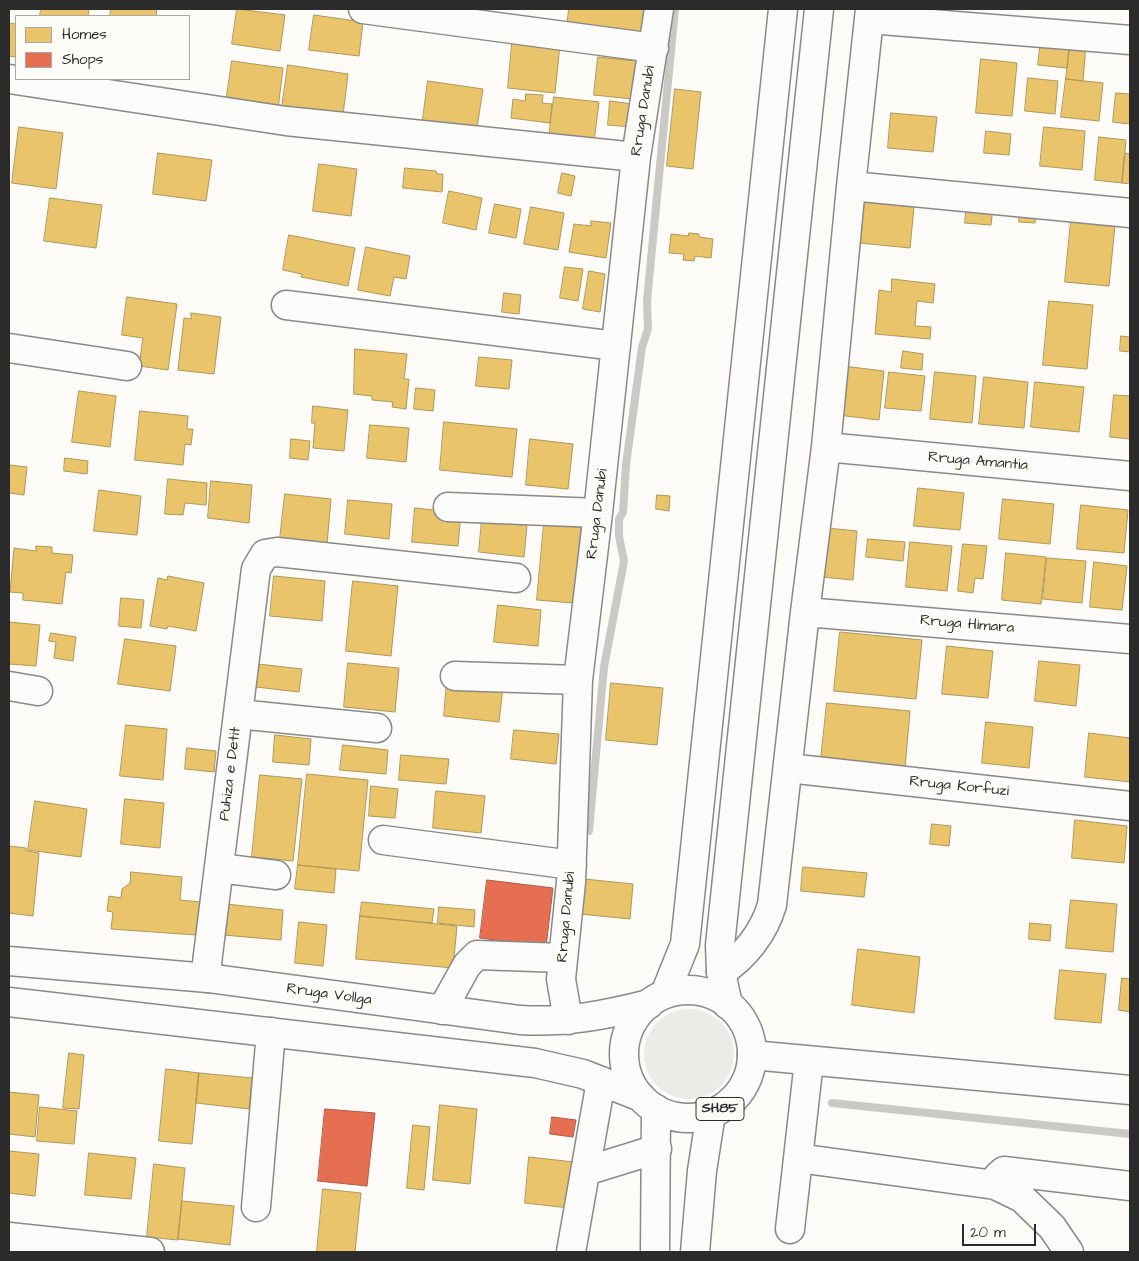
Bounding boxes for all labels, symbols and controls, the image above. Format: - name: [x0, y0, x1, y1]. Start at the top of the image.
- legend: [15, 15, 190, 80]
- text: Homes: [62, 24, 107, 45]
- text: Shops: [62, 49, 103, 70]
- street label: Rruga Danubi: [628, 65, 660, 157]
- street label: Rruga Amantia: [927, 449, 1029, 475]
- street label: Rruga Danubi: [584, 468, 612, 560]
- street label: Rruga Himara: [919, 612, 1015, 638]
- street label: Puhiza e Detit: [216, 726, 246, 822]
- street label: Rruga Korfuzi: [908, 773, 1010, 801]
- street label: Rruga Danubi: [554, 871, 580, 963]
- street label: Rruga Vollga: [285, 980, 373, 1010]
- road number: SH85: [696, 1098, 744, 1120]
- scale bar: [964, 1214, 1038, 1246]
- text: 20 m: [970, 1222, 1006, 1243]

